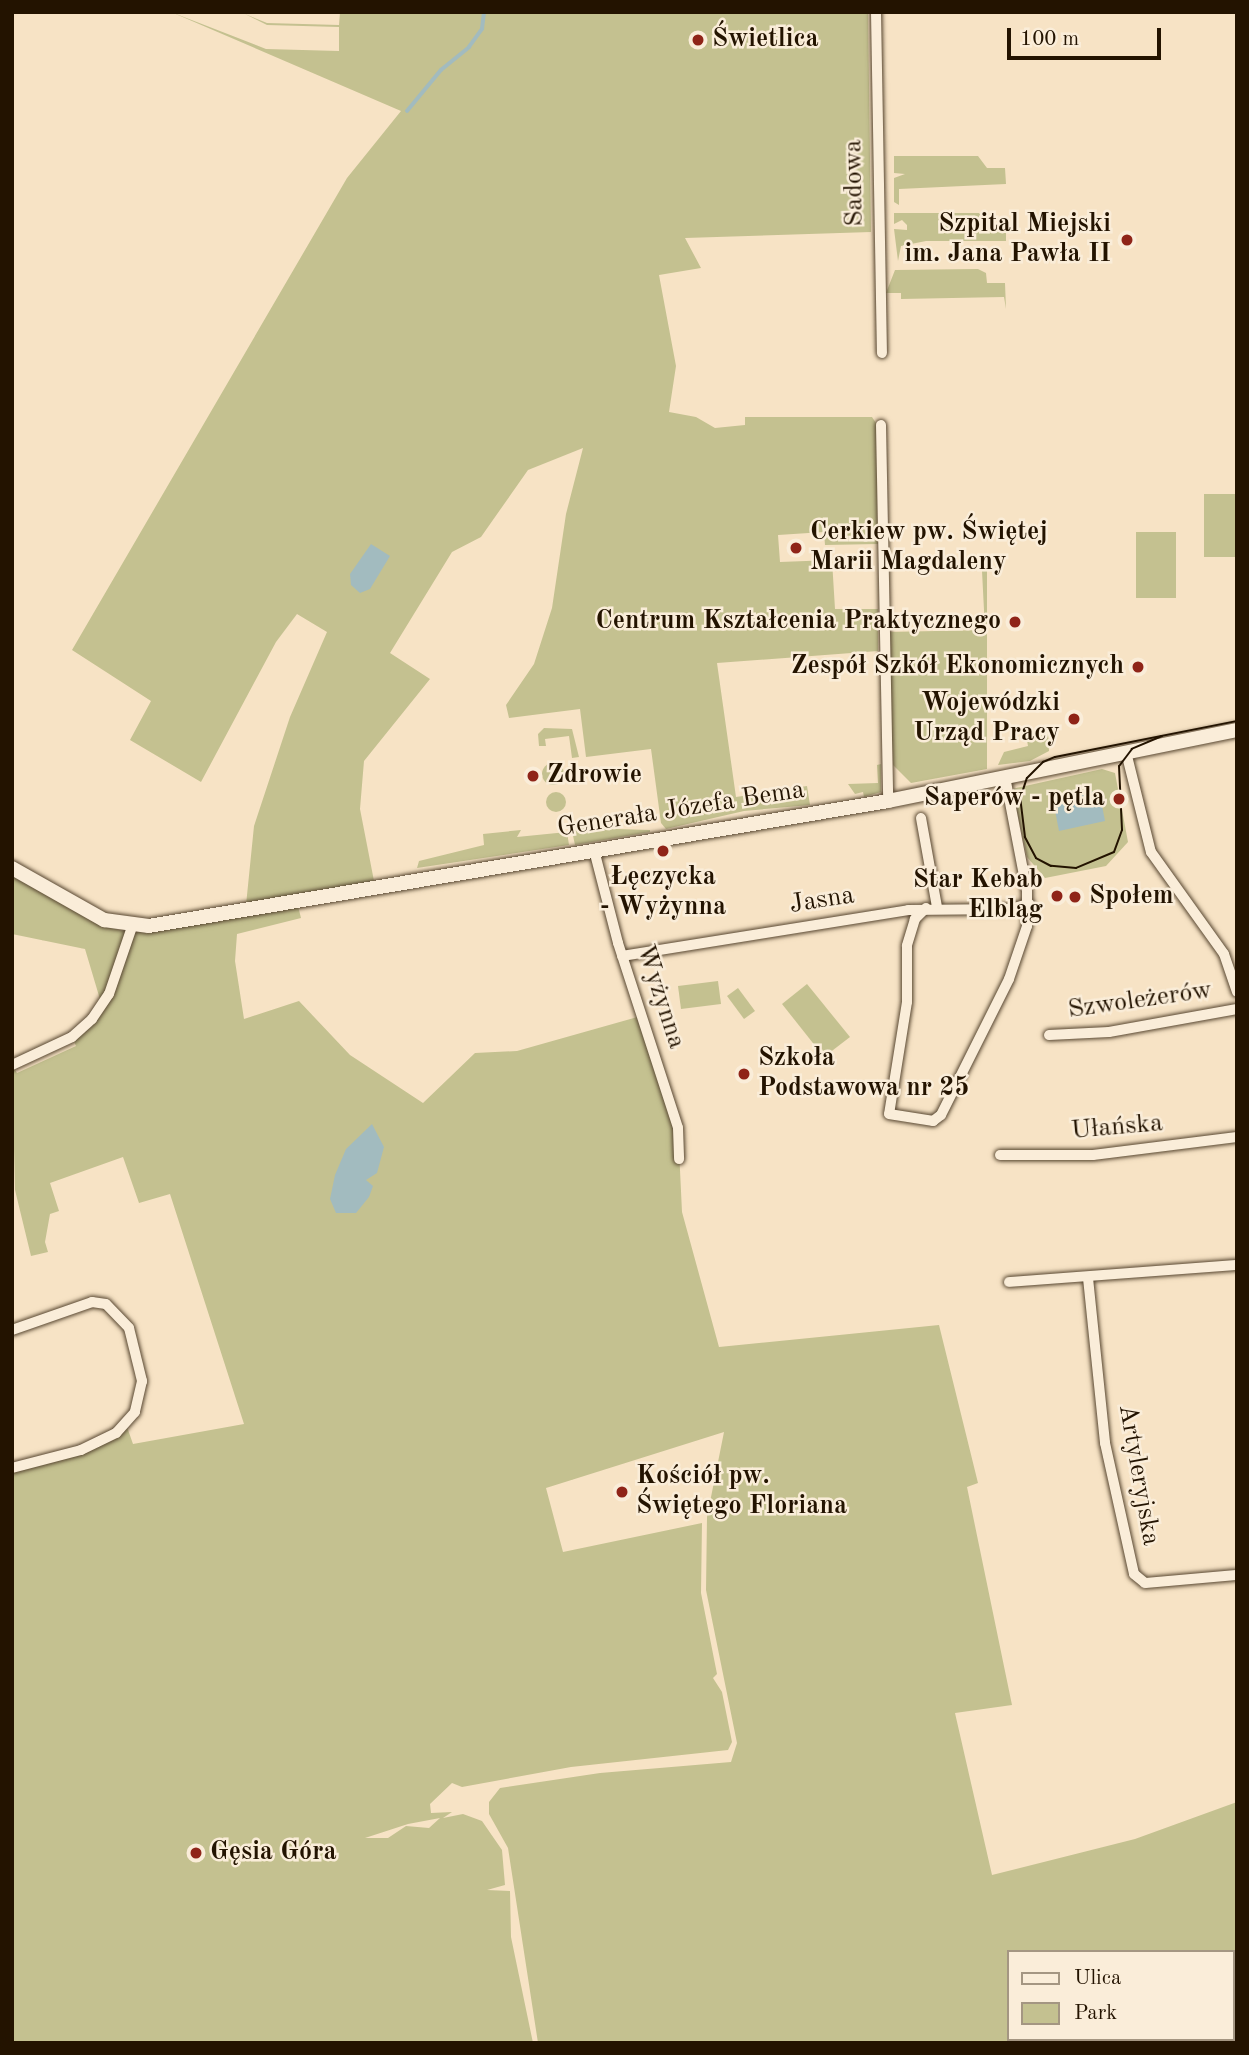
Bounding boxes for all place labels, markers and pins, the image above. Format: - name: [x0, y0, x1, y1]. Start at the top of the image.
- place label: Świetlica: [712, 24, 819, 56]
- marker: Świetlica: [690, 32, 706, 48]
- place label: Szpital Miejski im. Jana Pawła II: [905, 209, 1111, 270]
- marker: Szpital Miejski im. Jana Pawła II: [1117, 230, 1137, 250]
- place label: Cerkiew pw. Świętej Marii Magdaleny: [810, 517, 1047, 578]
- marker: Cerkiew pw. Świętej Marii Magdaleny: [788, 540, 804, 556]
- place label: Centrum Kształcenia Praktycznego: [596, 606, 1001, 638]
- marker: Centrum Kształcenia Praktycznego: [1007, 614, 1023, 630]
- place label: Zespół Szkół Ekonomicznych: [791, 651, 1124, 683]
- marker: Zespół Szkół Ekonomicznych: [1130, 659, 1146, 675]
- place label: Wojewódzki Urząd Pracy: [913, 688, 1060, 750]
- marker: Wojewódzki Urząd Pracy: [1066, 711, 1082, 727]
- place label: Zdrowie: [547, 760, 642, 792]
- marker: Zdrowie: [525, 768, 541, 784]
- place label: Saperów - pętla: [924, 783, 1105, 815]
- marker: Saperów - pętla: [1111, 791, 1127, 807]
- marker: Łęczycka - Wyżynna: [655, 843, 671, 859]
- place label: Łęczycka - Wyżynna: [600, 862, 726, 924]
- place label: Star Kebab Elbląg: [913, 865, 1043, 926]
- place label: Społem: [1089, 881, 1173, 913]
- marker: Star Kebab Elbląg: [1049, 888, 1065, 904]
- marker: Społem: [1067, 889, 1083, 905]
- place label: Szkoła Podstawowa nr 25: [758, 1043, 969, 1104]
- marker: Szkoła Podstawowa nr 25: [736, 1066, 752, 1082]
- place label: Kościół pw. Świętego Floriana: [636, 1461, 847, 1522]
- marker: Kościół pw. Świętego Floriana: [614, 1484, 630, 1500]
- place label: Gęsia Góra: [210, 1837, 337, 1869]
- marker: Gęsia Góra: [188, 1845, 204, 1861]

